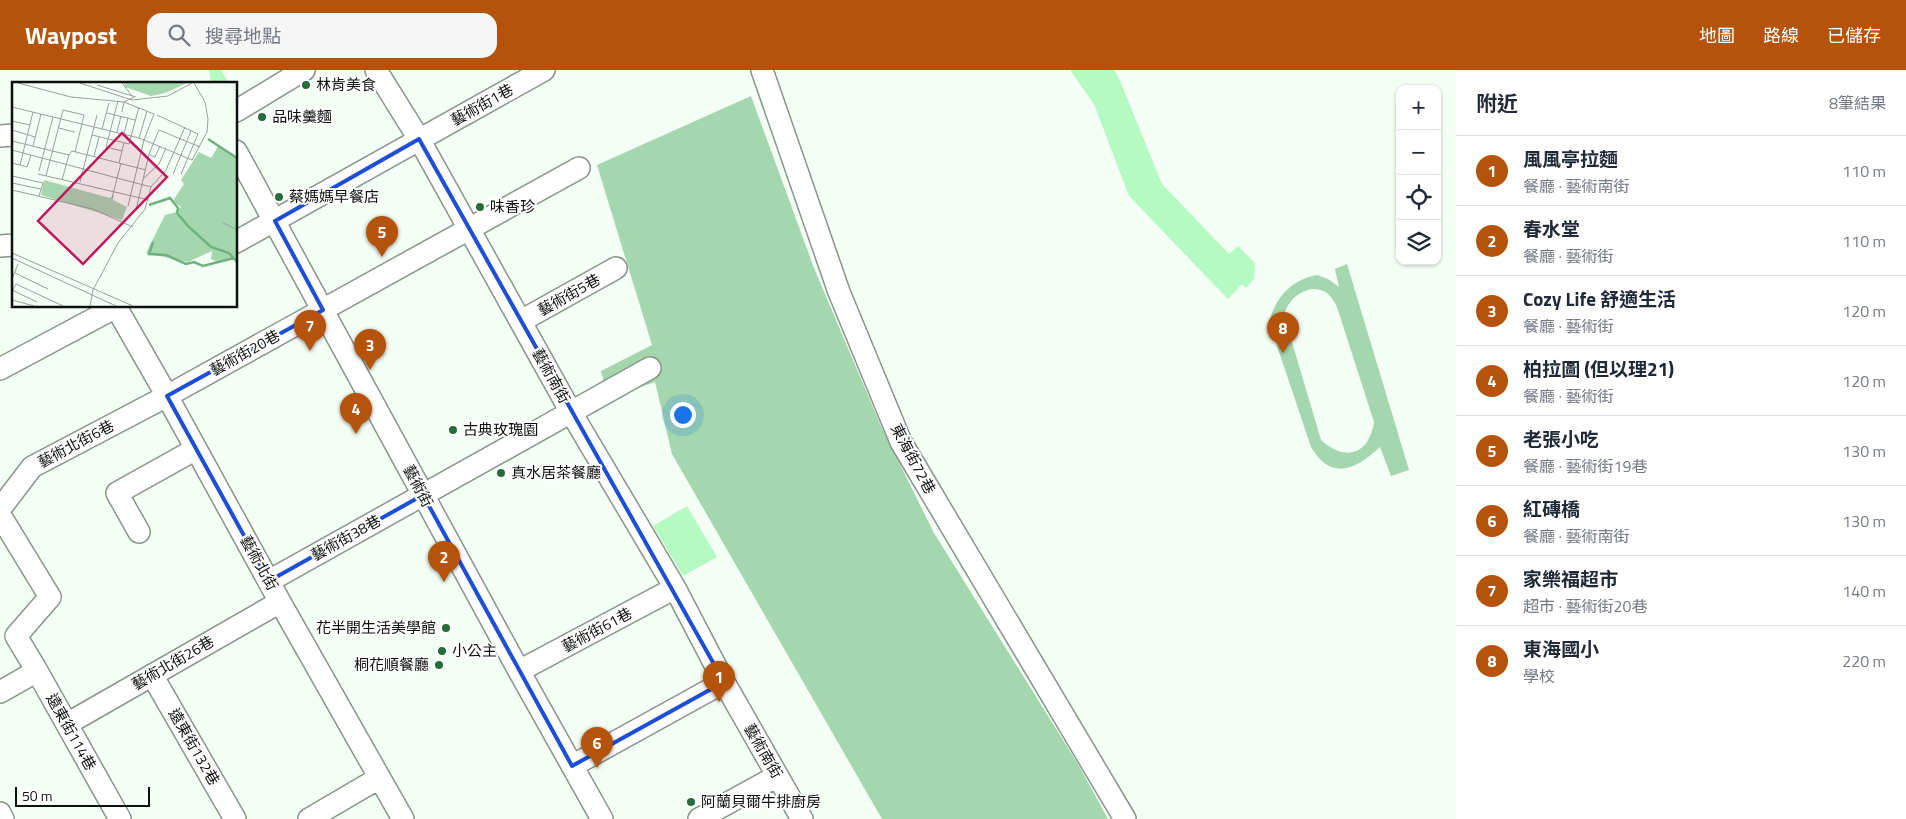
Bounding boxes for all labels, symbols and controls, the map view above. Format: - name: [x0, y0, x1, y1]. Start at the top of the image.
- search box: [147, 13, 497, 58]
- text: Waypost: [25, 17, 117, 53]
- icon: search: [165, 21, 193, 49]
- text: 搜尋地點: [205, 21, 281, 50]
- text: 地圖: [1699, 22, 1735, 49]
- text: 路線: [1763, 22, 1799, 49]
- text: 已儲存: [1827, 22, 1881, 49]
- place label: 林肯美食: [316, 73, 376, 96]
- street label: 藝術街1巷: [446, 78, 517, 131]
- marker: 林肯美食: [300, 79, 312, 91]
- inset map: [12, 82, 238, 308]
- map controls: [1396, 85, 1441, 265]
- button: +: [1396, 85, 1441, 130]
- text: 附近: [1476, 87, 1518, 119]
- text: 8筆結果: [1829, 91, 1886, 115]
- place label: 品味羹麵: [272, 105, 332, 128]
- marker: 品味羹麵: [256, 111, 268, 123]
- button: −: [1396, 130, 1441, 175]
- text: 風風亭拉麵: [1523, 144, 1618, 173]
- text: 1: [1488, 159, 1496, 183]
- text: 110 m: [1842, 159, 1886, 183]
- text: 餐廳 · 藝術南街: [1523, 174, 1630, 198]
- button: locate: [1396, 175, 1441, 220]
- place label: 蔡媽媽早餐店: [289, 185, 379, 208]
- marker: 蔡媽媽早餐店: [273, 191, 285, 203]
- place label: 味香珍: [490, 195, 535, 218]
- marker: 味香珍: [474, 201, 486, 213]
- text: 春水堂: [1523, 214, 1580, 243]
- pin: 5: [366, 216, 398, 257]
- button: layers: [1396, 220, 1441, 265]
- text: 2: [1488, 229, 1496, 253]
- text: 110 m: [1842, 229, 1886, 253]
- text: 餐廳 · 藝術街: [1523, 244, 1614, 268]
- street label: 藝術街5巷: [533, 268, 604, 321]
- text: Cozy Life 舒適生活: [1523, 284, 1676, 313]
- text: 3: [1488, 299, 1496, 323]
- text: 120 m: [1842, 299, 1886, 323]
- pin: 7: [294, 310, 326, 351]
- pin: 8: [1267, 312, 1299, 353]
- text: 餐廳 · 藝術街: [1523, 314, 1614, 338]
- street label: 藝術街20巷: [206, 324, 284, 381]
- pin: 3: [354, 329, 386, 370]
- street label: 藝術南街: [527, 344, 576, 408]
- text: 柏拉圖 (但以理21): [1523, 354, 1674, 383]
- text: 4: [1488, 369, 1496, 393]
- text: 120 m: [1842, 369, 1886, 393]
- text: 餐廳 · 藝術街: [1523, 384, 1614, 408]
- pin: 4: [340, 393, 372, 434]
- your location: [670, 402, 696, 428]
- street label: 藝術北街6巷: [34, 414, 118, 473]
- place label: 古典玫瑰園: [463, 418, 538, 441]
- street label: 東海街72巷: [885, 419, 942, 498]
- marker: 古典玫瑰園: [447, 424, 459, 436]
- text: 老張小吃: [1523, 424, 1599, 453]
- text: 5: [1488, 439, 1496, 463]
- text: 130 m: [1842, 439, 1886, 463]
- text: 餐廳 · 藝術街19巷: [1523, 454, 1647, 478]
- street label: 藝術街: [398, 460, 439, 511]
- place label: 真水居茶餐廳: [511, 461, 601, 484]
- marker: 真水居茶餐廳: [495, 467, 507, 479]
- text: 紅磚橋: [1523, 494, 1580, 523]
- street label: 藝術街38巷: [307, 509, 385, 566]
- text: 6: [1488, 509, 1496, 533]
- text: 130 m: [1842, 509, 1886, 533]
- text: 餐廳 · 藝術南街: [1523, 524, 1630, 548]
- street label: 藝術北街: [235, 531, 284, 595]
- pin: 2: [428, 541, 460, 582]
- text: 家樂福超市: [1523, 564, 1618, 593]
- text: 7: [1488, 579, 1496, 603]
- text: 140 m: [1842, 579, 1886, 603]
- text: 超市 · 藝術街20巷: [1523, 594, 1647, 618]
- street label: 藝術街61巷: [557, 601, 636, 658]
- place label: 花半開生活美學館: [316, 616, 436, 639]
- marker: 花半開生活美學館: [440, 622, 452, 634]
- street label: 藝術北街26巷: [127, 630, 218, 695]
- text: 東海國小: [1523, 634, 1599, 663]
- place label: 小公主: [452, 639, 497, 662]
- marker: 小公主: [436, 645, 448, 657]
- text: 8: [1488, 649, 1496, 673]
- text: 220 m: [1842, 649, 1886, 673]
- place label: 桐花順餐廳: [354, 653, 429, 676]
- marker: 桐花順餐廳: [433, 659, 445, 671]
- pin: 1: [703, 661, 735, 702]
- text: 學校: [1523, 664, 1555, 688]
- street label: 遠東街114巷: [41, 689, 102, 775]
- street label: 遠東街132巷: [163, 704, 226, 789]
- street label: 藝術南街: [738, 719, 788, 782]
- pin: 6: [581, 727, 613, 768]
- scale bar: [15, 784, 150, 807]
- text: 50 m: [22, 785, 52, 806]
- place label: 阿蘭貝爾牛排廚房: [701, 790, 821, 813]
- marker: 阿蘭貝爾牛排廚房: [685, 796, 697, 808]

